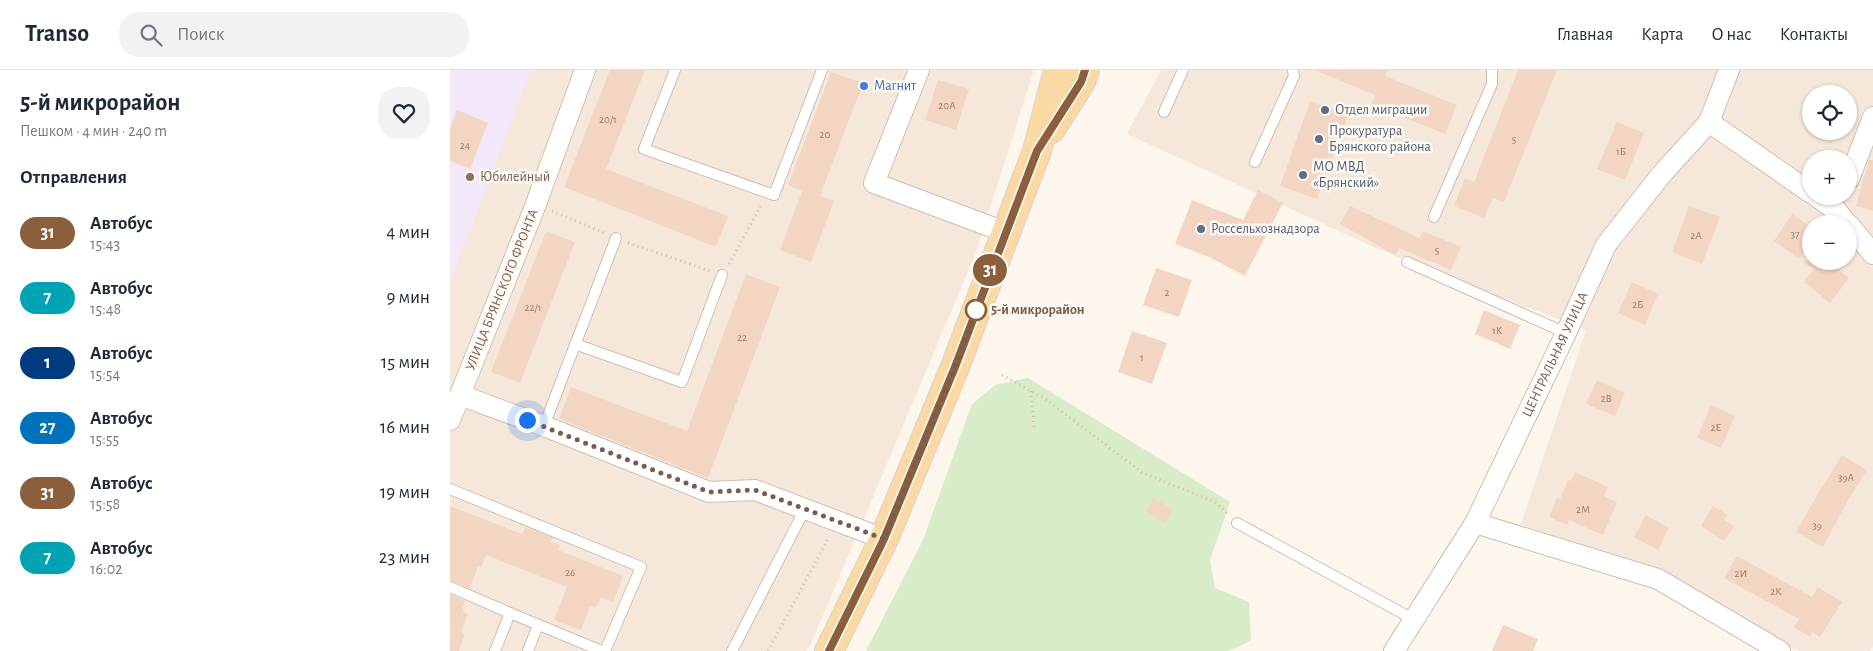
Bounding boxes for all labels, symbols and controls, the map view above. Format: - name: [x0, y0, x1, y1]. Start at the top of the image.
- search box: [119, 12, 469, 57]
- icon: search: [137, 21, 165, 49]
- text: Transo: [25, 22, 89, 46]
- text: Поиск: [177, 25, 224, 44]
- text: Главная: [1557, 26, 1613, 44]
- text: Карта: [1641, 26, 1683, 44]
- text: О нас: [1711, 26, 1752, 44]
- text: Контакты: [1780, 26, 1848, 44]
- place label: Магнит: [874, 79, 917, 93]
- marker: Магнит: [858, 80, 870, 92]
- map controls: [1802, 85, 1857, 270]
- button: locate: [1802, 85, 1857, 140]
- button: heart: [378, 87, 430, 139]
- text: 5-й микрорайон: [20, 91, 180, 115]
- house number: 20А: [938, 100, 956, 111]
- place label: Отдел миграции: [1335, 103, 1428, 117]
- marker: Отдел миграции: [1319, 104, 1331, 116]
- house number: 20/1: [599, 114, 617, 125]
- text: Пешком · 4 мин · 240 m: [20, 123, 167, 139]
- place label: Прокуратура Брянского района: [1329, 124, 1432, 154]
- house number: 20: [820, 129, 831, 140]
- marker: Прокуратура Брянского района: [1313, 133, 1325, 145]
- house number: 5: [1512, 134, 1517, 145]
- house number: 24: [460, 140, 470, 151]
- house number: 1Б: [1616, 146, 1626, 157]
- button: +: [1802, 150, 1857, 205]
- place label: МО МВД «Брянский»: [1313, 160, 1379, 190]
- text: Отправления: [20, 168, 127, 187]
- marker: МО МВД «Брянский»: [1297, 169, 1309, 181]
- place label: Юбилейный: [480, 170, 550, 184]
- marker: Юбилейный: [464, 171, 476, 183]
- street label: УЛИЦА БРЯНСКОГО ФРОНТА: [463, 207, 541, 373]
- text: Автобус: [90, 214, 153, 233]
- button: −: [1802, 215, 1857, 270]
- place label: Россельхознадзора: [1211, 222, 1320, 236]
- text: 4 мин: [386, 223, 430, 242]
- marker: Россельхознадзора: [1195, 223, 1207, 235]
- text: 31: [40, 224, 55, 242]
- house number: 37: [1790, 229, 1800, 240]
- house number: 2А: [1690, 230, 1702, 241]
- text: 15:43: [90, 236, 120, 252]
- house number: 5: [1435, 245, 1440, 256]
- line badge: 31: [968, 254, 1012, 286]
- text: 31: [983, 261, 997, 279]
- text: Автобус: [90, 279, 153, 298]
- house number: 2: [1164, 287, 1170, 298]
- text: 9 мин: [386, 288, 430, 307]
- text: 7: [44, 289, 51, 307]
- street label: ЦЕНТРАЛЬНАЯ УЛИЦА: [1520, 290, 1591, 419]
- marker: 5-й микрорайон: [965, 299, 987, 321]
- house number: 2Б: [1632, 299, 1644, 310]
- text: 15:48: [90, 301, 121, 317]
- house number: 22/1: [525, 302, 541, 313]
- place label: 5-й микрорайон: [991, 303, 1085, 317]
- house number: 1К: [1492, 325, 1503, 336]
- house number: 22: [737, 332, 747, 343]
- text: Автобус: [90, 344, 153, 363]
- house number: 1: [1140, 352, 1144, 363]
- text: 15 мин: [381, 353, 430, 372]
- text: 1: [44, 354, 51, 372]
- text: 15:54: [90, 366, 120, 382]
- house number: 2В: [1600, 393, 1612, 404]
- your location: [515, 408, 540, 433]
- text: Автобус: [90, 409, 153, 428]
- text: 16 мин: [380, 418, 430, 437]
- text: 27: [39, 419, 56, 437]
- house number: 2Е: [1711, 422, 1722, 433]
- text: 15:55: [90, 431, 119, 447]
- house number: 39А: [1838, 472, 1855, 483]
- text: Автобус: [90, 474, 153, 493]
- text: 19 мин: [380, 483, 430, 502]
- text: 31: [40, 484, 55, 502]
- text: 15:58: [90, 496, 120, 512]
- house number: 2М: [1576, 504, 1590, 515]
- house number: 39: [1812, 520, 1822, 531]
- text: Автобус: [90, 539, 153, 558]
- text: 23 мин: [379, 548, 430, 567]
- text: 7: [44, 549, 51, 567]
- text: 16:02: [90, 561, 122, 577]
- house number: 26: [565, 567, 575, 578]
- house number: 2И: [1735, 568, 1747, 579]
- house number: 2К: [1770, 586, 1782, 597]

